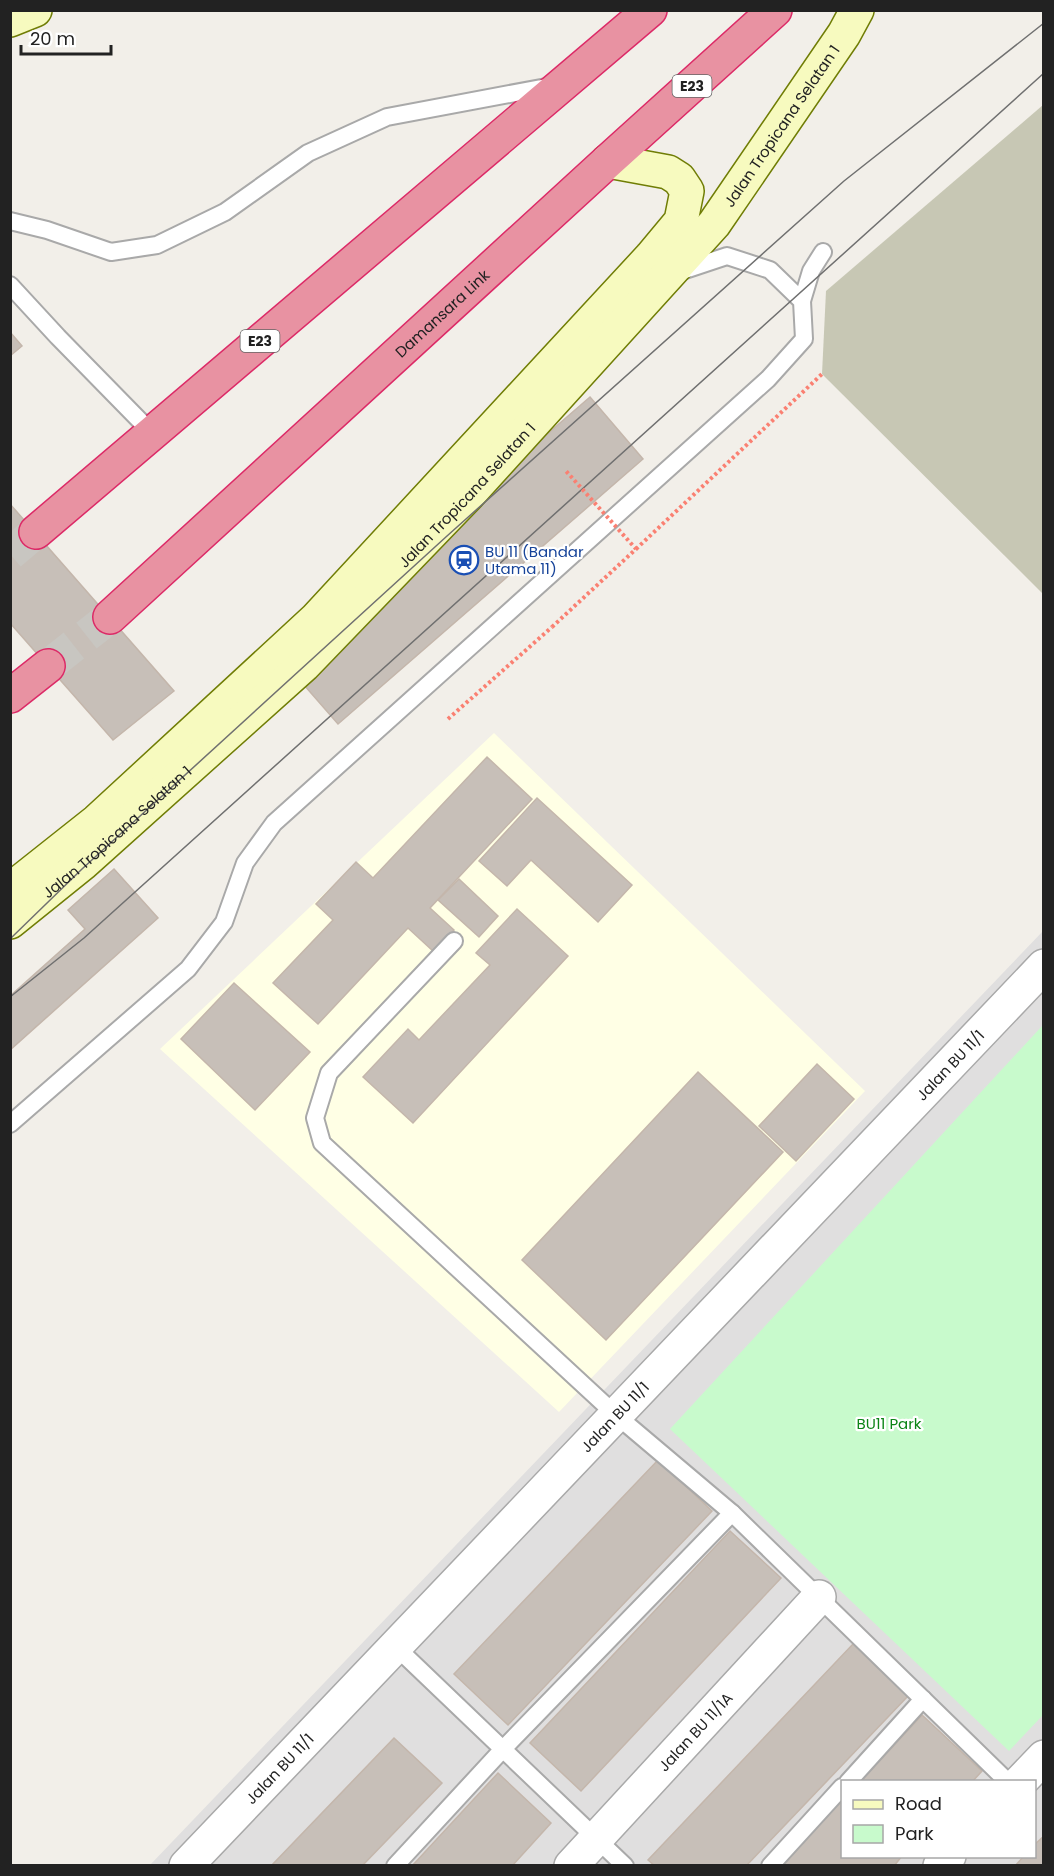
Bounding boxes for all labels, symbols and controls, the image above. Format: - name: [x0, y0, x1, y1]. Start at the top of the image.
- scale bar: [21, 18, 111, 56]
- text: 20 m: [30, 26, 75, 51]
- street label: Jalan Tropicana Selatan 1: [718, 41, 844, 211]
- road number: E23: [672, 75, 712, 97]
- street label: Damansara Link: [390, 264, 494, 362]
- road number: E23: [240, 330, 280, 352]
- street label: Jalan Tropicana Selatan 1: [393, 418, 540, 572]
- place label: BU 11 (Bandar Utama 11): [485, 541, 584, 579]
- station icon: BU 11 (Bandar Utama 11): [448, 544, 480, 576]
- street label: Jalan Tropicana Selatan 1: [38, 760, 196, 903]
- street label: Jalan BU 11/1: [911, 1025, 989, 1105]
- street label: Jalan BU 11/1: [576, 1377, 653, 1457]
- park label: BU11 Park: [856, 1413, 922, 1434]
- street label: Jalan BU 11/1A: [653, 1687, 737, 1776]
- street label: Jalan BU 11/1: [240, 1728, 318, 1808]
- legend: [841, 1780, 1036, 1858]
- text: Road: [895, 1791, 942, 1816]
- text: Park: [895, 1821, 934, 1846]

